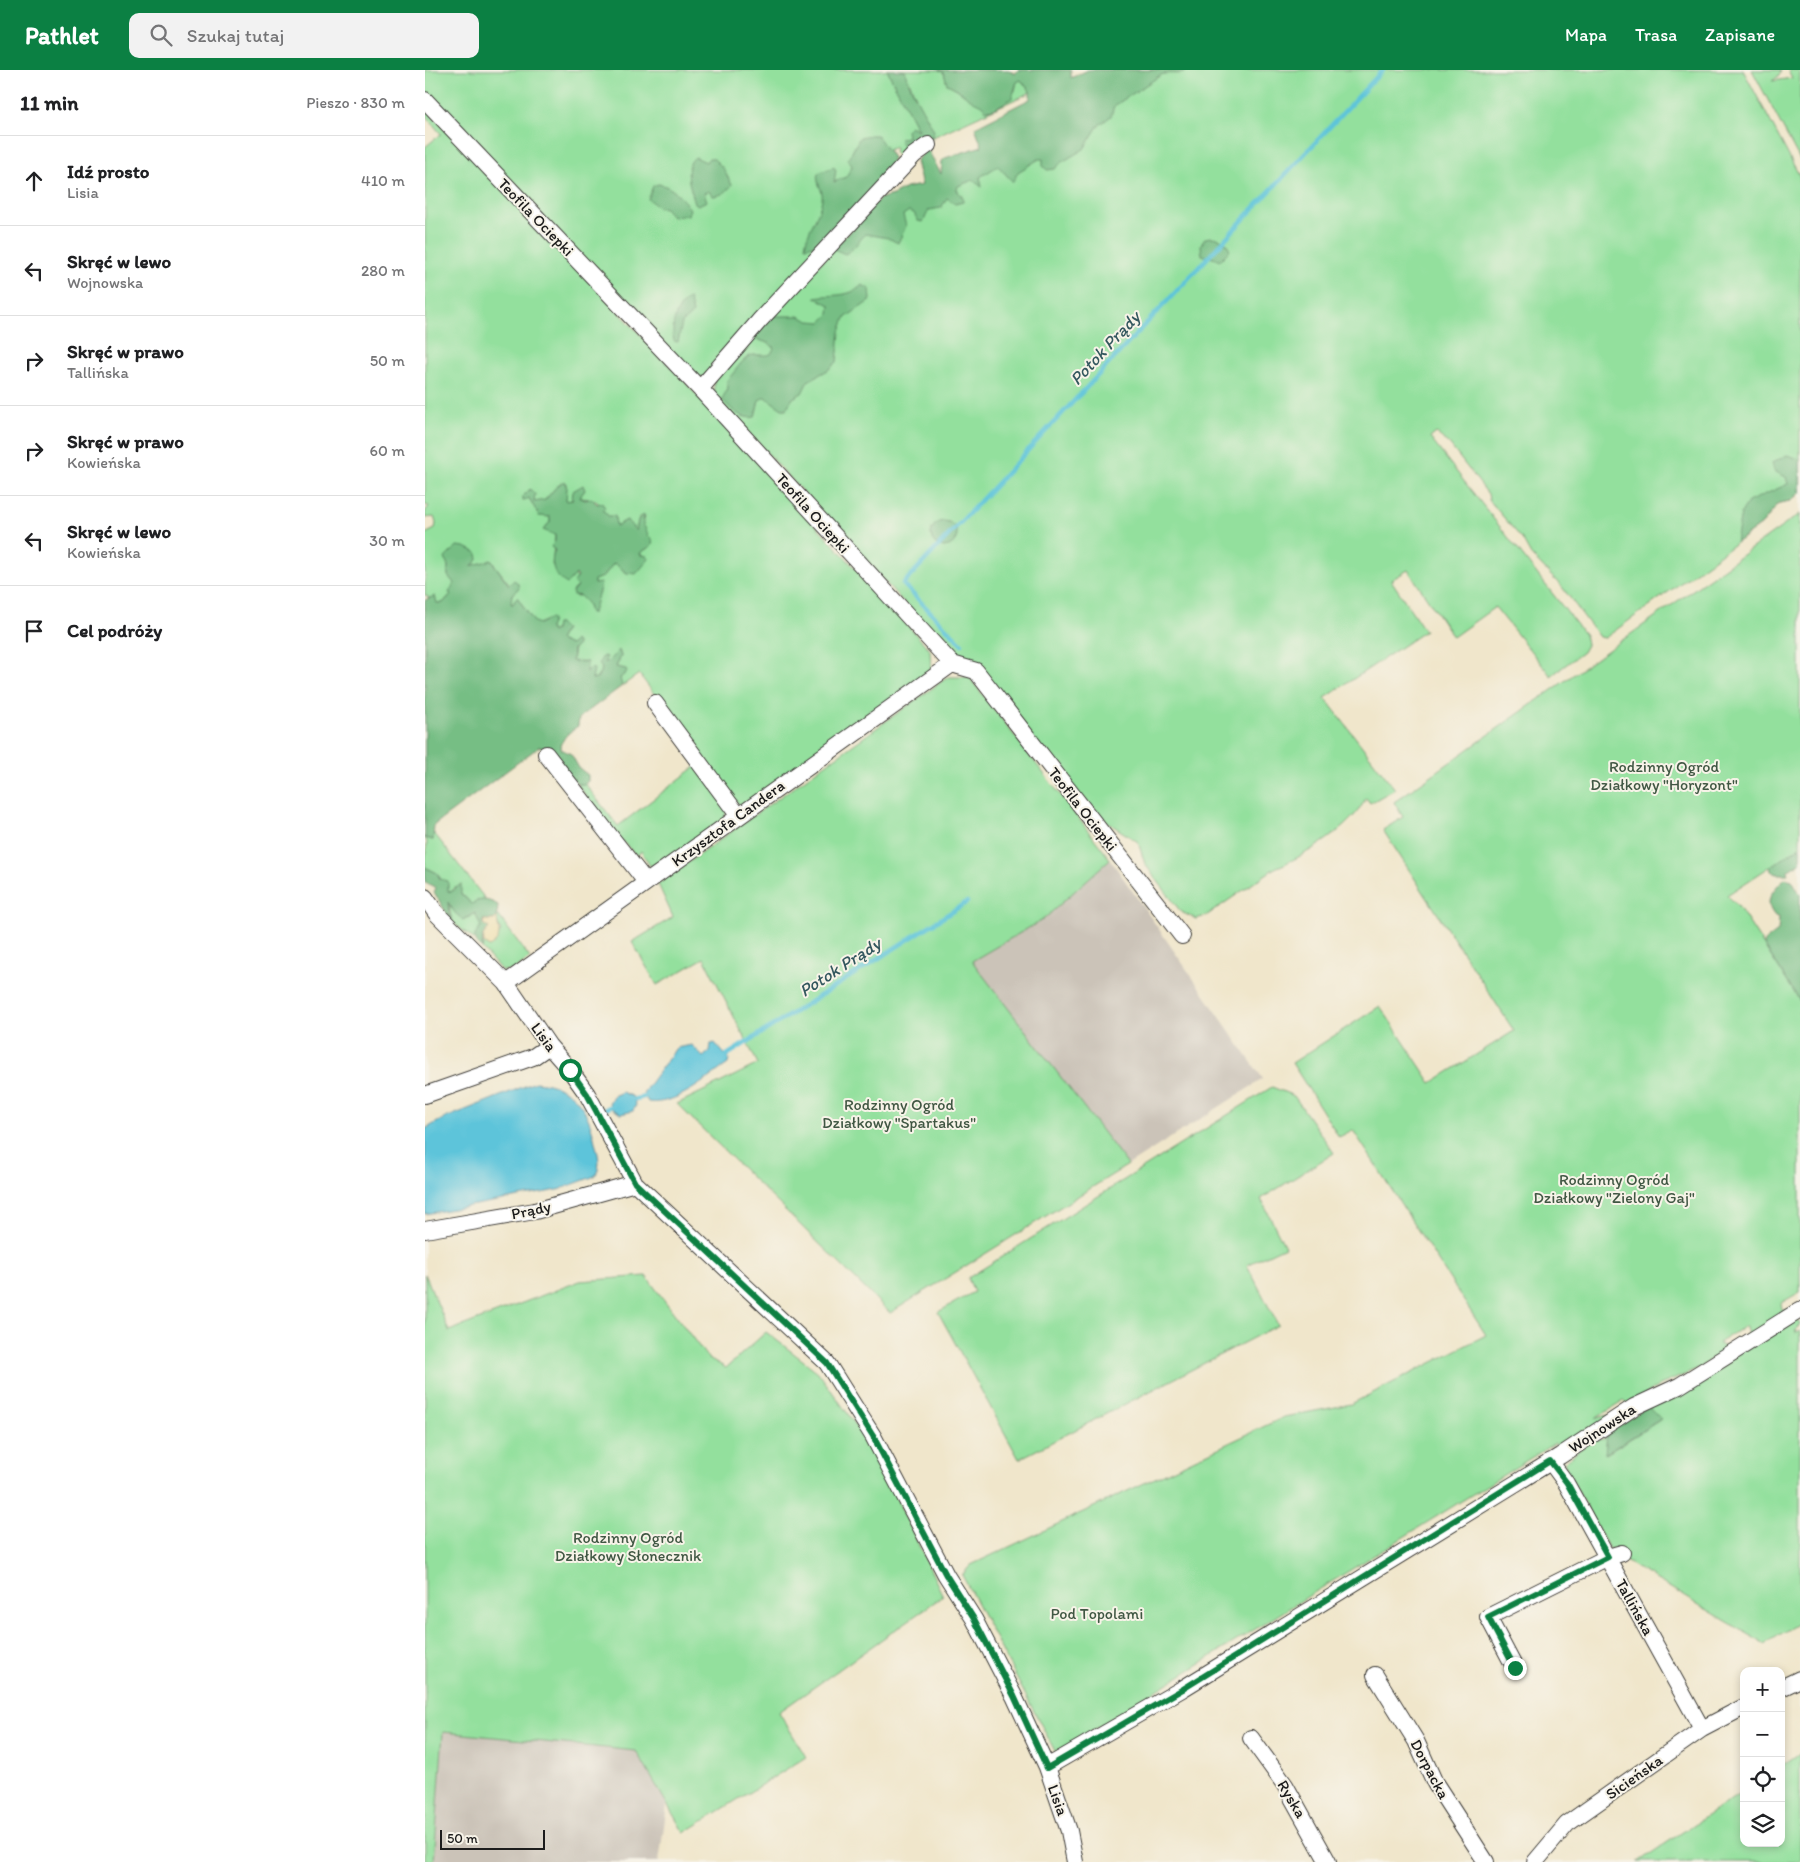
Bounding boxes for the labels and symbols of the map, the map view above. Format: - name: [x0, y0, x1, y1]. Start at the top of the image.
- street label: Teofila Ociepki: [494, 174, 578, 260]
- water label: Potok Prądy: [1065, 305, 1147, 390]
- street label: Teofila Ociepki: [772, 469, 854, 557]
- park label: Rodzinny Ogród Działkowy "Horyzont": [1590, 757, 1738, 794]
- street label: Teofila Ociepki: [1044, 763, 1122, 855]
- street label: Krzysztofa Candera: [668, 776, 788, 870]
- water label: Potok Prądy: [795, 931, 887, 1002]
- street label: Lisia: [527, 1019, 561, 1056]
- route start: [559, 1059, 582, 1082]
- park label: Rodzinny Ogród Działkowy "Spartakus": [822, 1095, 976, 1132]
- park label: Rodzinny Ogród Działkowy "Zielony Gaj": [1533, 1170, 1695, 1207]
- street label: Prądy: [509, 1196, 553, 1223]
- street label: Wojnowska: [1565, 1399, 1640, 1457]
- park label: Rodzinny Ogród Działkowy Słonecznik: [555, 1528, 702, 1565]
- street label: Tallińska: [1612, 1575, 1659, 1639]
- park label: Pod Topolami: [1051, 1604, 1143, 1623]
- route end: [1504, 1657, 1527, 1680]
- street label: Dorpacka: [1406, 1736, 1454, 1803]
- street label: Sicieńska: [1602, 1750, 1667, 1803]
- street label: Ryska: [1273, 1777, 1311, 1822]
- street label: Lisia: [1044, 1782, 1073, 1819]
- scale bar: [440, 1827, 545, 1850]

